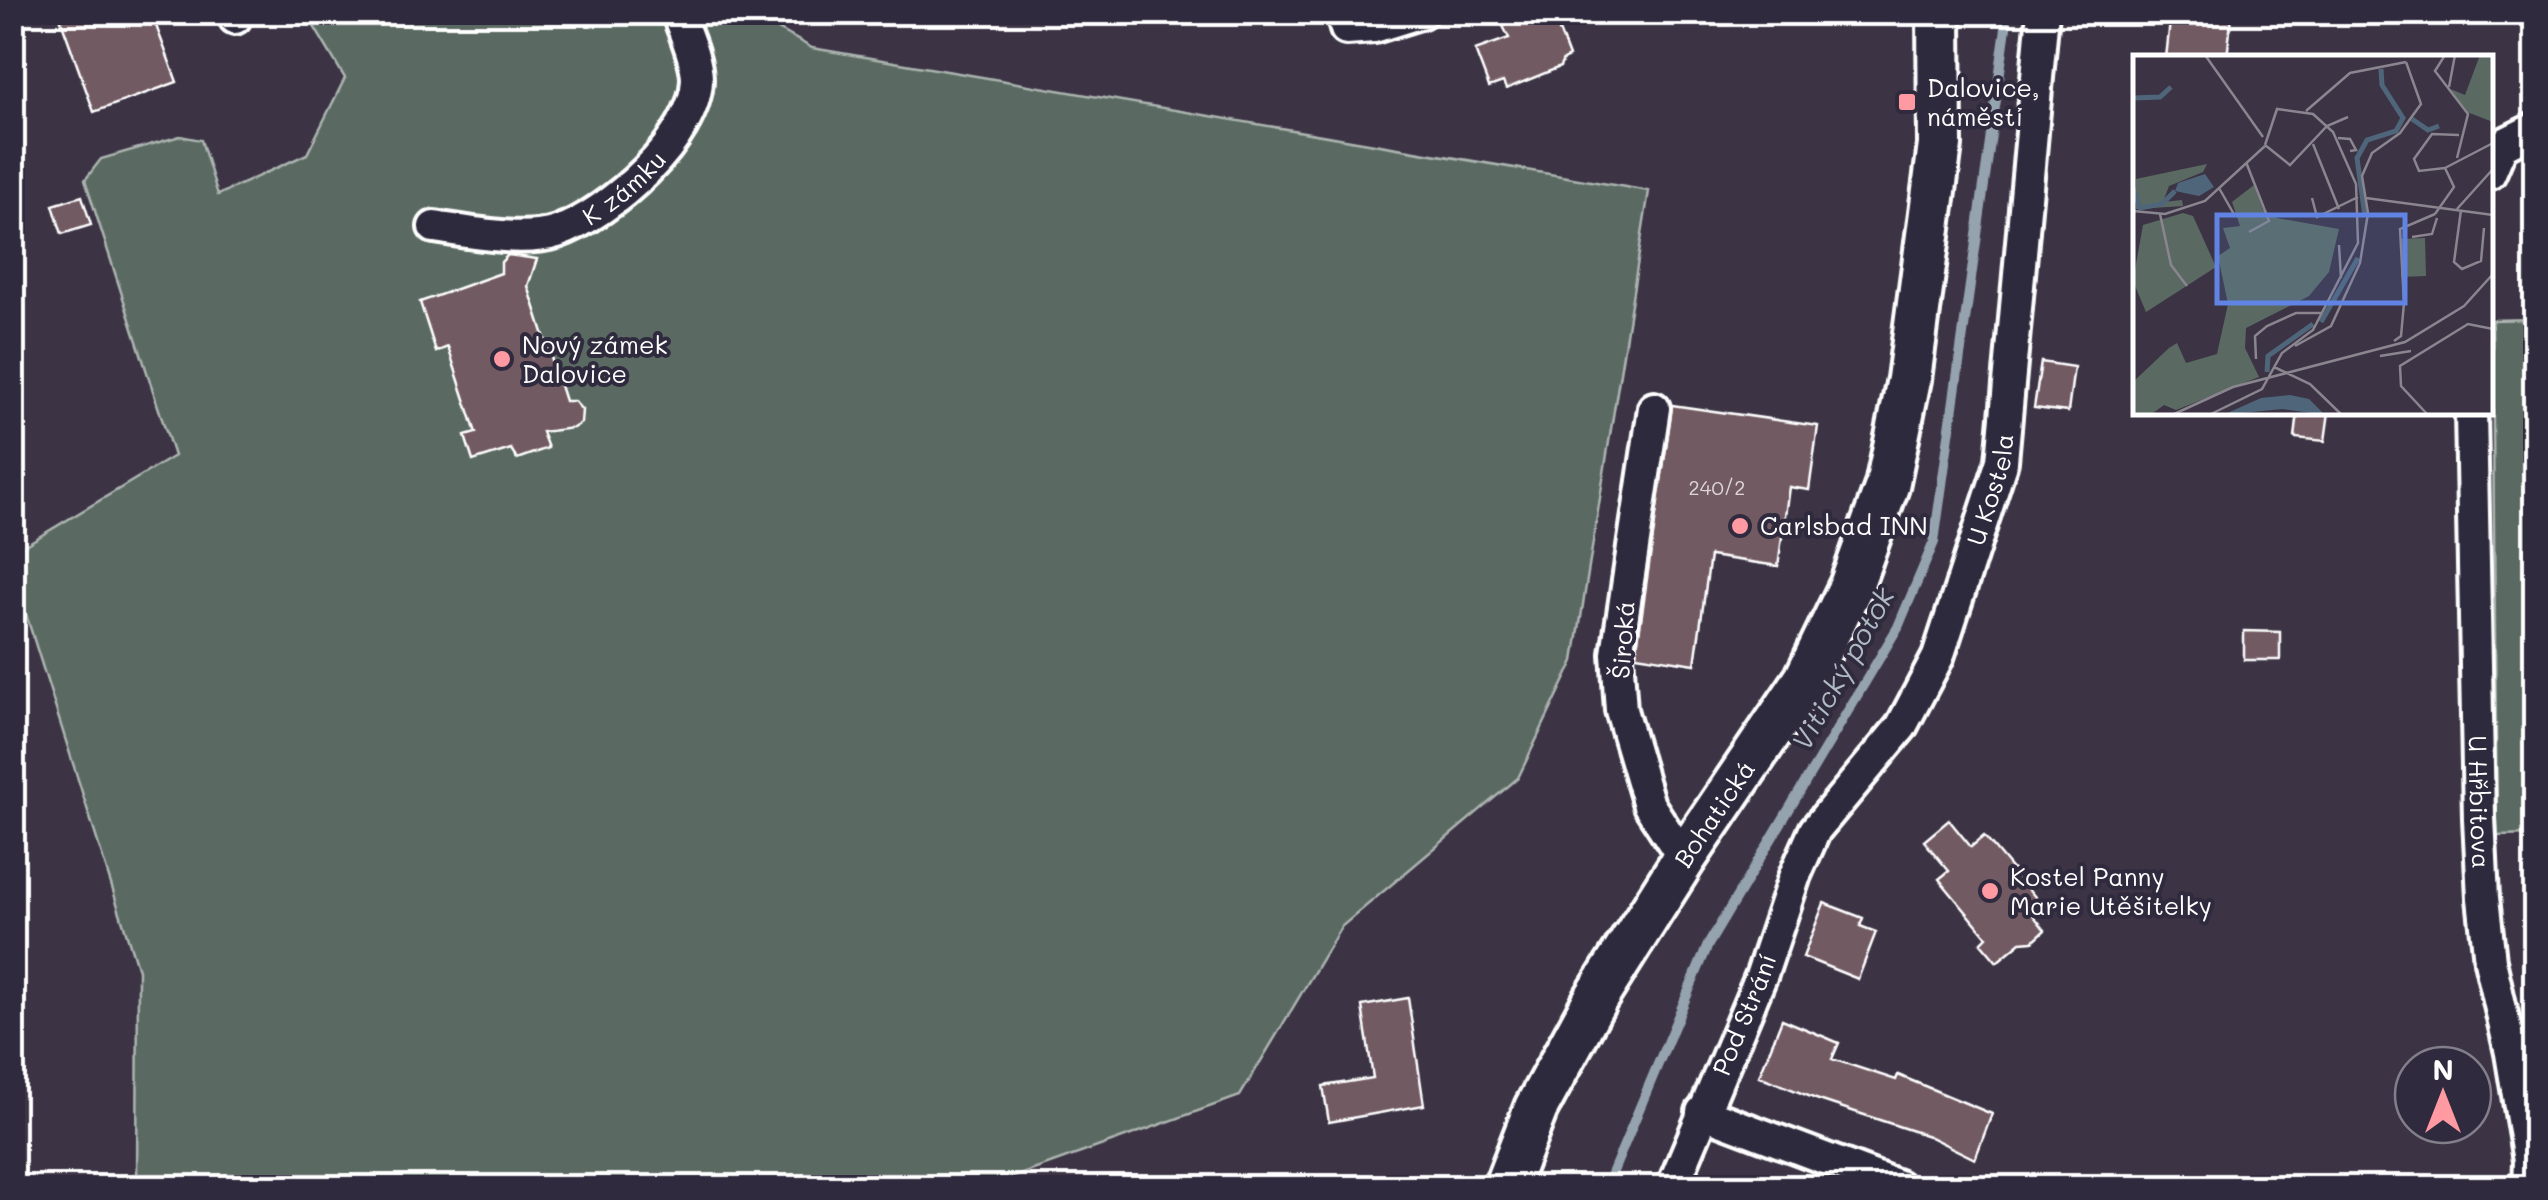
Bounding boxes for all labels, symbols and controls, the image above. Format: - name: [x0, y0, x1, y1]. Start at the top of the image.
- inset map: [2133, 55, 2493, 415]
- place label: Dalovice, náměstí: [1927, 71, 2039, 132]
- marker: Dalovice, náměstí: [1896, 91, 1918, 113]
- street label: K zámku: [576, 143, 672, 232]
- place label: Nový zámek Dalovice: [522, 328, 668, 389]
- marker: Nový zámek Dalovice: [491, 348, 513, 370]
- street label: U Kostela: [1959, 432, 2019, 549]
- house number: 240/2: [1689, 474, 1745, 500]
- place label: Carlsbad INN: [1760, 509, 1928, 541]
- marker: Carlsbad INN: [1729, 515, 1751, 537]
- water label: Vitický potok: [1783, 580, 1902, 756]
- street label: Široká: [1603, 600, 1641, 680]
- street label: U Hřbitova: [2462, 735, 2499, 869]
- street label: Bohatická: [1666, 754, 1761, 873]
- place label: Kostel Panny Marie Utěšitelky: [2010, 860, 2212, 922]
- marker: Kostel Panny Marie Utěšitelky: [1979, 880, 2001, 902]
- street label: Pod Strání: [1704, 949, 1783, 1080]
- north arrow: [2393, 1045, 2493, 1145]
- text: N: [2432, 1051, 2454, 1087]

